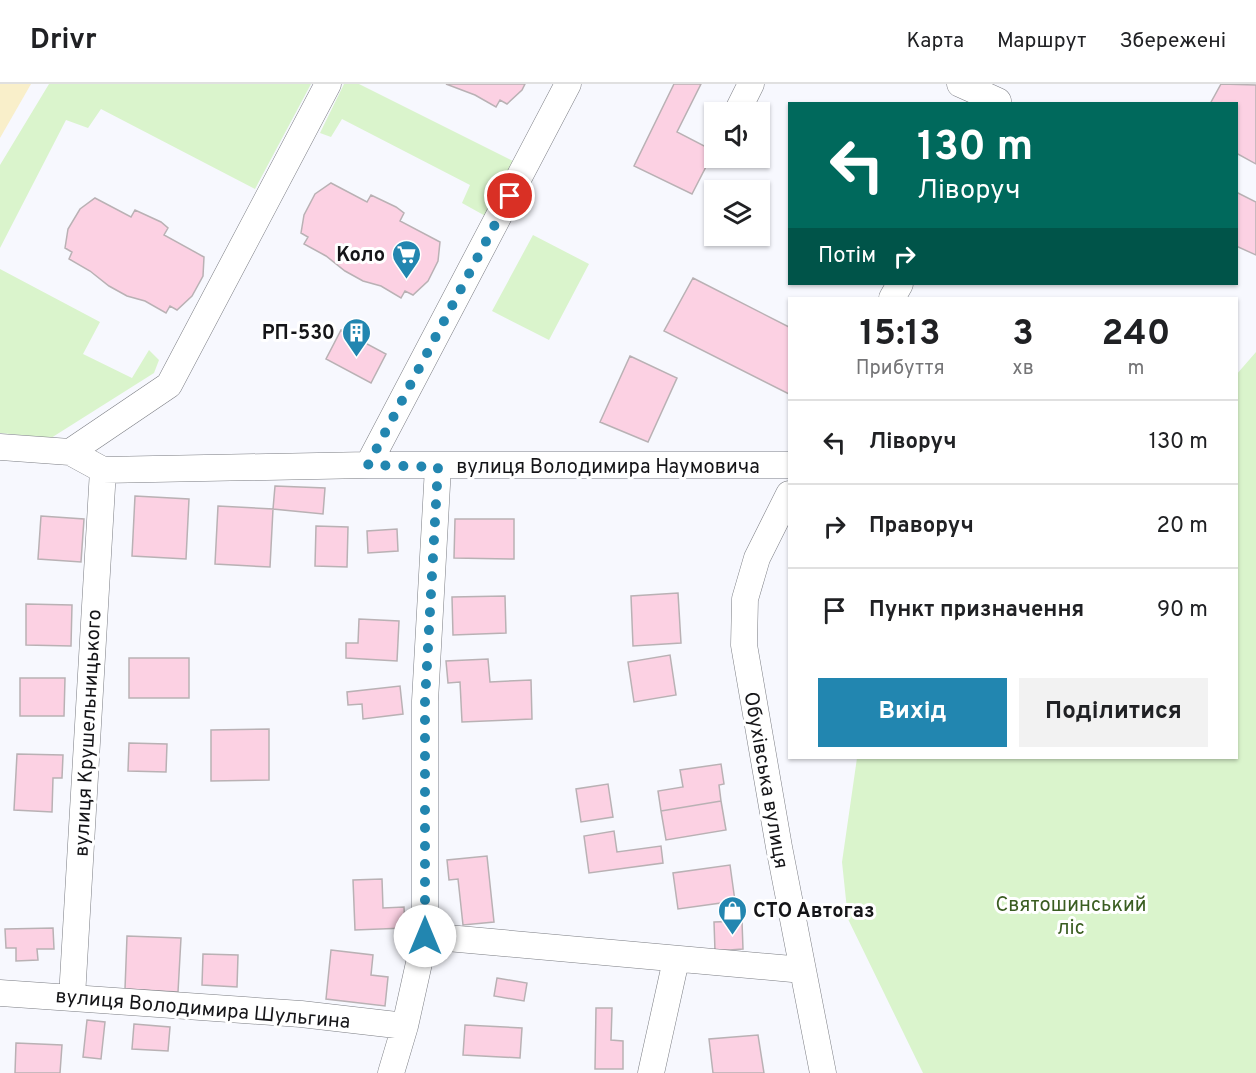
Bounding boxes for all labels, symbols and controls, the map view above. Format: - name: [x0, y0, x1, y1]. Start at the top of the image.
- text: Drivr: [30, 23, 97, 59]
- text: Карта: [907, 28, 964, 55]
- text: Маршрут: [997, 28, 1086, 55]
- text: Збережені: [1119, 28, 1226, 55]
- map controls: [704, 102, 770, 246]
- button: sound: [704, 102, 770, 168]
- text: 130 m: [917, 122, 1033, 175]
- icon: left: [818, 126, 896, 204]
- pin: [484, 170, 535, 221]
- text: Ліворуч: [917, 174, 1021, 208]
- icon: arrive: [493, 179, 526, 212]
- button: layers: [704, 180, 770, 246]
- supermarket icon: Коло: [390, 238, 422, 280]
- icon: right: [888, 240, 921, 273]
- place label: Коло: [336, 243, 385, 269]
- text: Потім: [818, 243, 876, 270]
- text: 15:13: [860, 312, 941, 358]
- text: 3: [1012, 312, 1034, 358]
- text: 240: [1101, 312, 1170, 358]
- building icon: РП-530: [340, 316, 372, 358]
- place label: РП-530: [262, 321, 335, 347]
- text: Прибуття: [856, 356, 945, 382]
- text: хв: [1012, 356, 1034, 382]
- text: m: [1127, 356, 1144, 382]
- icon: left: [818, 426, 851, 459]
- text: Ліворуч: [869, 429, 957, 456]
- text: 130 m: [1149, 429, 1208, 456]
- street label: вулиця Володимира Наумовича: [456, 455, 760, 481]
- icon: right: [818, 510, 851, 543]
- text: Праворуч: [869, 513, 974, 540]
- text: 20 m: [1157, 513, 1208, 540]
- icon: arrive: [818, 594, 851, 627]
- text: Пункт призначення: [869, 597, 1084, 624]
- text: 90 m: [1157, 597, 1208, 624]
- street label: вулиця Крушельницького: [70, 609, 108, 857]
- button: Вихід: [818, 678, 1007, 747]
- button: Поділитися: [1019, 678, 1208, 747]
- street label: Обухівська вулиця: [737, 690, 793, 871]
- park label: Святошинський ліс: [995, 893, 1147, 942]
- shop icon: СТО Автогаз: [716, 894, 748, 936]
- place label: СТО Автогаз: [753, 899, 875, 925]
- position arrow: [393, 904, 457, 968]
- street label: вулиця Володимира Шульгина: [54, 984, 351, 1036]

